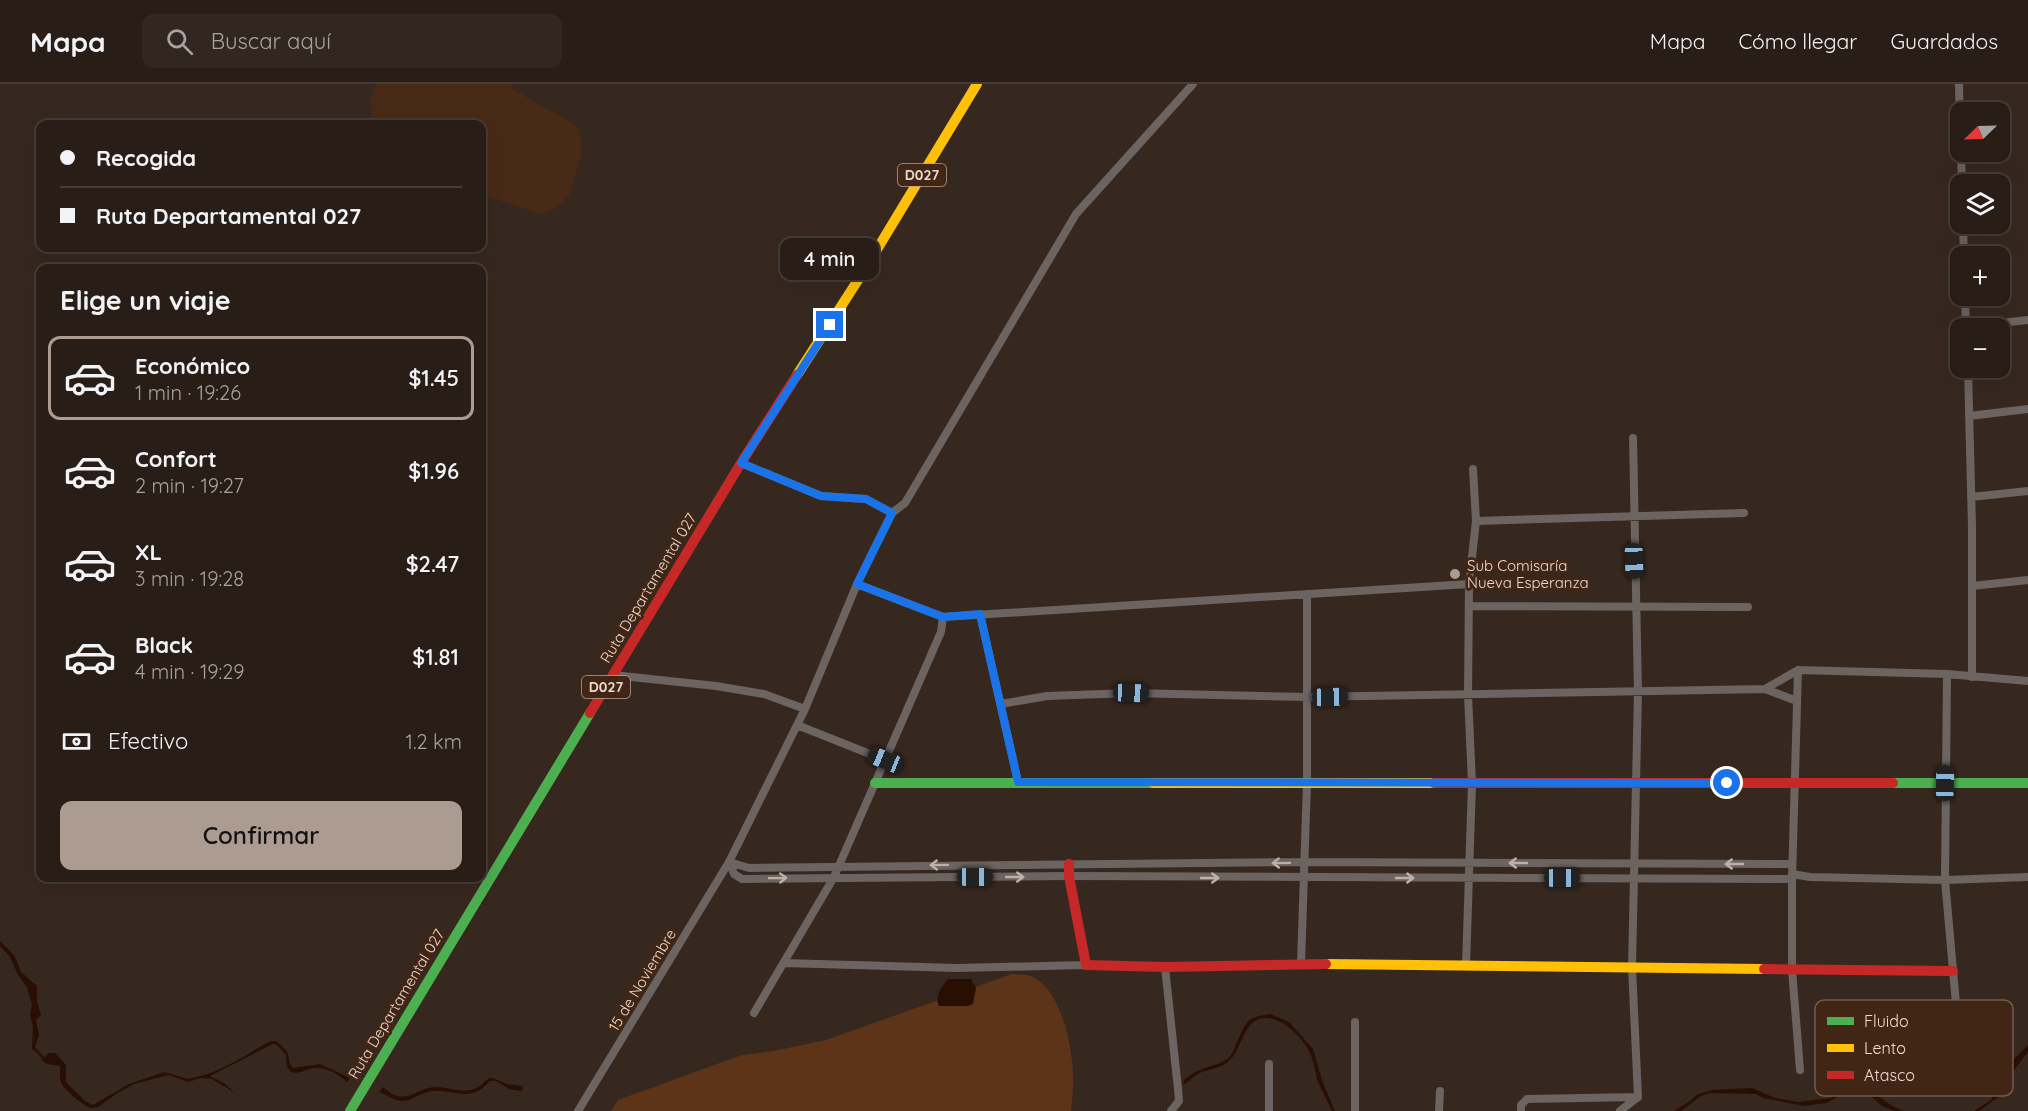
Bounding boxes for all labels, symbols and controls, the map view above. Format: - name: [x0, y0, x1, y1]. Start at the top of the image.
- search box: [142, 14, 562, 68]
- text: Mapa: [30, 24, 106, 59]
- icon: search: [163, 25, 196, 58]
- text: Buscar aquí: [211, 27, 331, 55]
- text: Mapa: [1650, 28, 1705, 54]
- text: Cómo llegar: [1738, 28, 1857, 54]
- text: Guardados: [1890, 28, 1998, 54]
- north arrow: [1950, 102, 2010, 162]
- map controls: [1950, 102, 2010, 378]
- text: Recogida: [96, 144, 196, 172]
- road number: D027: [898, 164, 946, 186]
- button: layers: [1950, 174, 2010, 234]
- text: Ruta Departamental 027: [96, 202, 361, 230]
- callout: 4 min: [780, 238, 880, 280]
- text: 4 min: [804, 246, 855, 271]
- button: +: [1950, 246, 2010, 306]
- text: Elige un viaje: [60, 283, 231, 317]
- route end: [816, 311, 843, 338]
- button: −: [1950, 318, 2010, 378]
- icon: car: [63, 351, 117, 405]
- text: Económico: [135, 352, 250, 380]
- text: $1.45: [408, 364, 459, 392]
- text: 1 min · 19:26: [135, 380, 241, 405]
- icon: car: [63, 444, 117, 498]
- text: Confort: [135, 445, 217, 473]
- text: $1.96: [408, 457, 459, 485]
- text: 2 min · 19:27: [135, 473, 244, 498]
- street label: Ruta Departamental 027: [596, 509, 700, 666]
- icon: car: [63, 537, 117, 591]
- text: XL: [135, 538, 162, 566]
- car: [1624, 543, 1644, 579]
- text: $2.47: [406, 550, 459, 578]
- place label: Sub Comisaría Nueva Esperanza: [1467, 556, 1589, 592]
- text: 3 min · 19:28: [135, 566, 244, 591]
- marker: Sub Comisaría Nueva Esperanza: [1448, 567, 1462, 581]
- icon: car: [63, 630, 117, 684]
- text: Black: [135, 631, 193, 659]
- text: $1.81: [412, 643, 459, 671]
- text: 4 min · 19:29: [135, 659, 244, 684]
- road number: D027: [582, 676, 630, 698]
- car: [1113, 683, 1149, 703]
- car: [1312, 688, 1348, 706]
- icon: cash: [60, 725, 93, 758]
- text: Efectivo: [108, 727, 188, 755]
- text: 1.2 km: [406, 729, 462, 754]
- car: [865, 745, 905, 775]
- car: [1936, 765, 1954, 801]
- route start: [1713, 769, 1740, 796]
- button: Confirmar: [60, 801, 462, 870]
- one-way arrow: [1271, 857, 1291, 869]
- one-way arrow: [1508, 857, 1528, 869]
- one-way arrow: [1724, 858, 1744, 870]
- one-way arrow: [929, 859, 949, 871]
- car: [957, 868, 993, 886]
- car: [1544, 869, 1580, 887]
- one-way arrow: [1004, 871, 1024, 883]
- one-way arrow: [767, 872, 787, 884]
- one-way arrow: [1199, 872, 1219, 884]
- one-way arrow: [1394, 872, 1414, 884]
- street label: Ruta Departamental 027: [344, 925, 448, 1082]
- street label: 15 de Noviembre: [604, 926, 680, 1034]
- legend: [1815, 1000, 2013, 1096]
- text: Fluido: [1864, 1011, 1909, 1031]
- text: Lento: [1864, 1038, 1906, 1058]
- text: Atasco: [1864, 1065, 1915, 1085]

